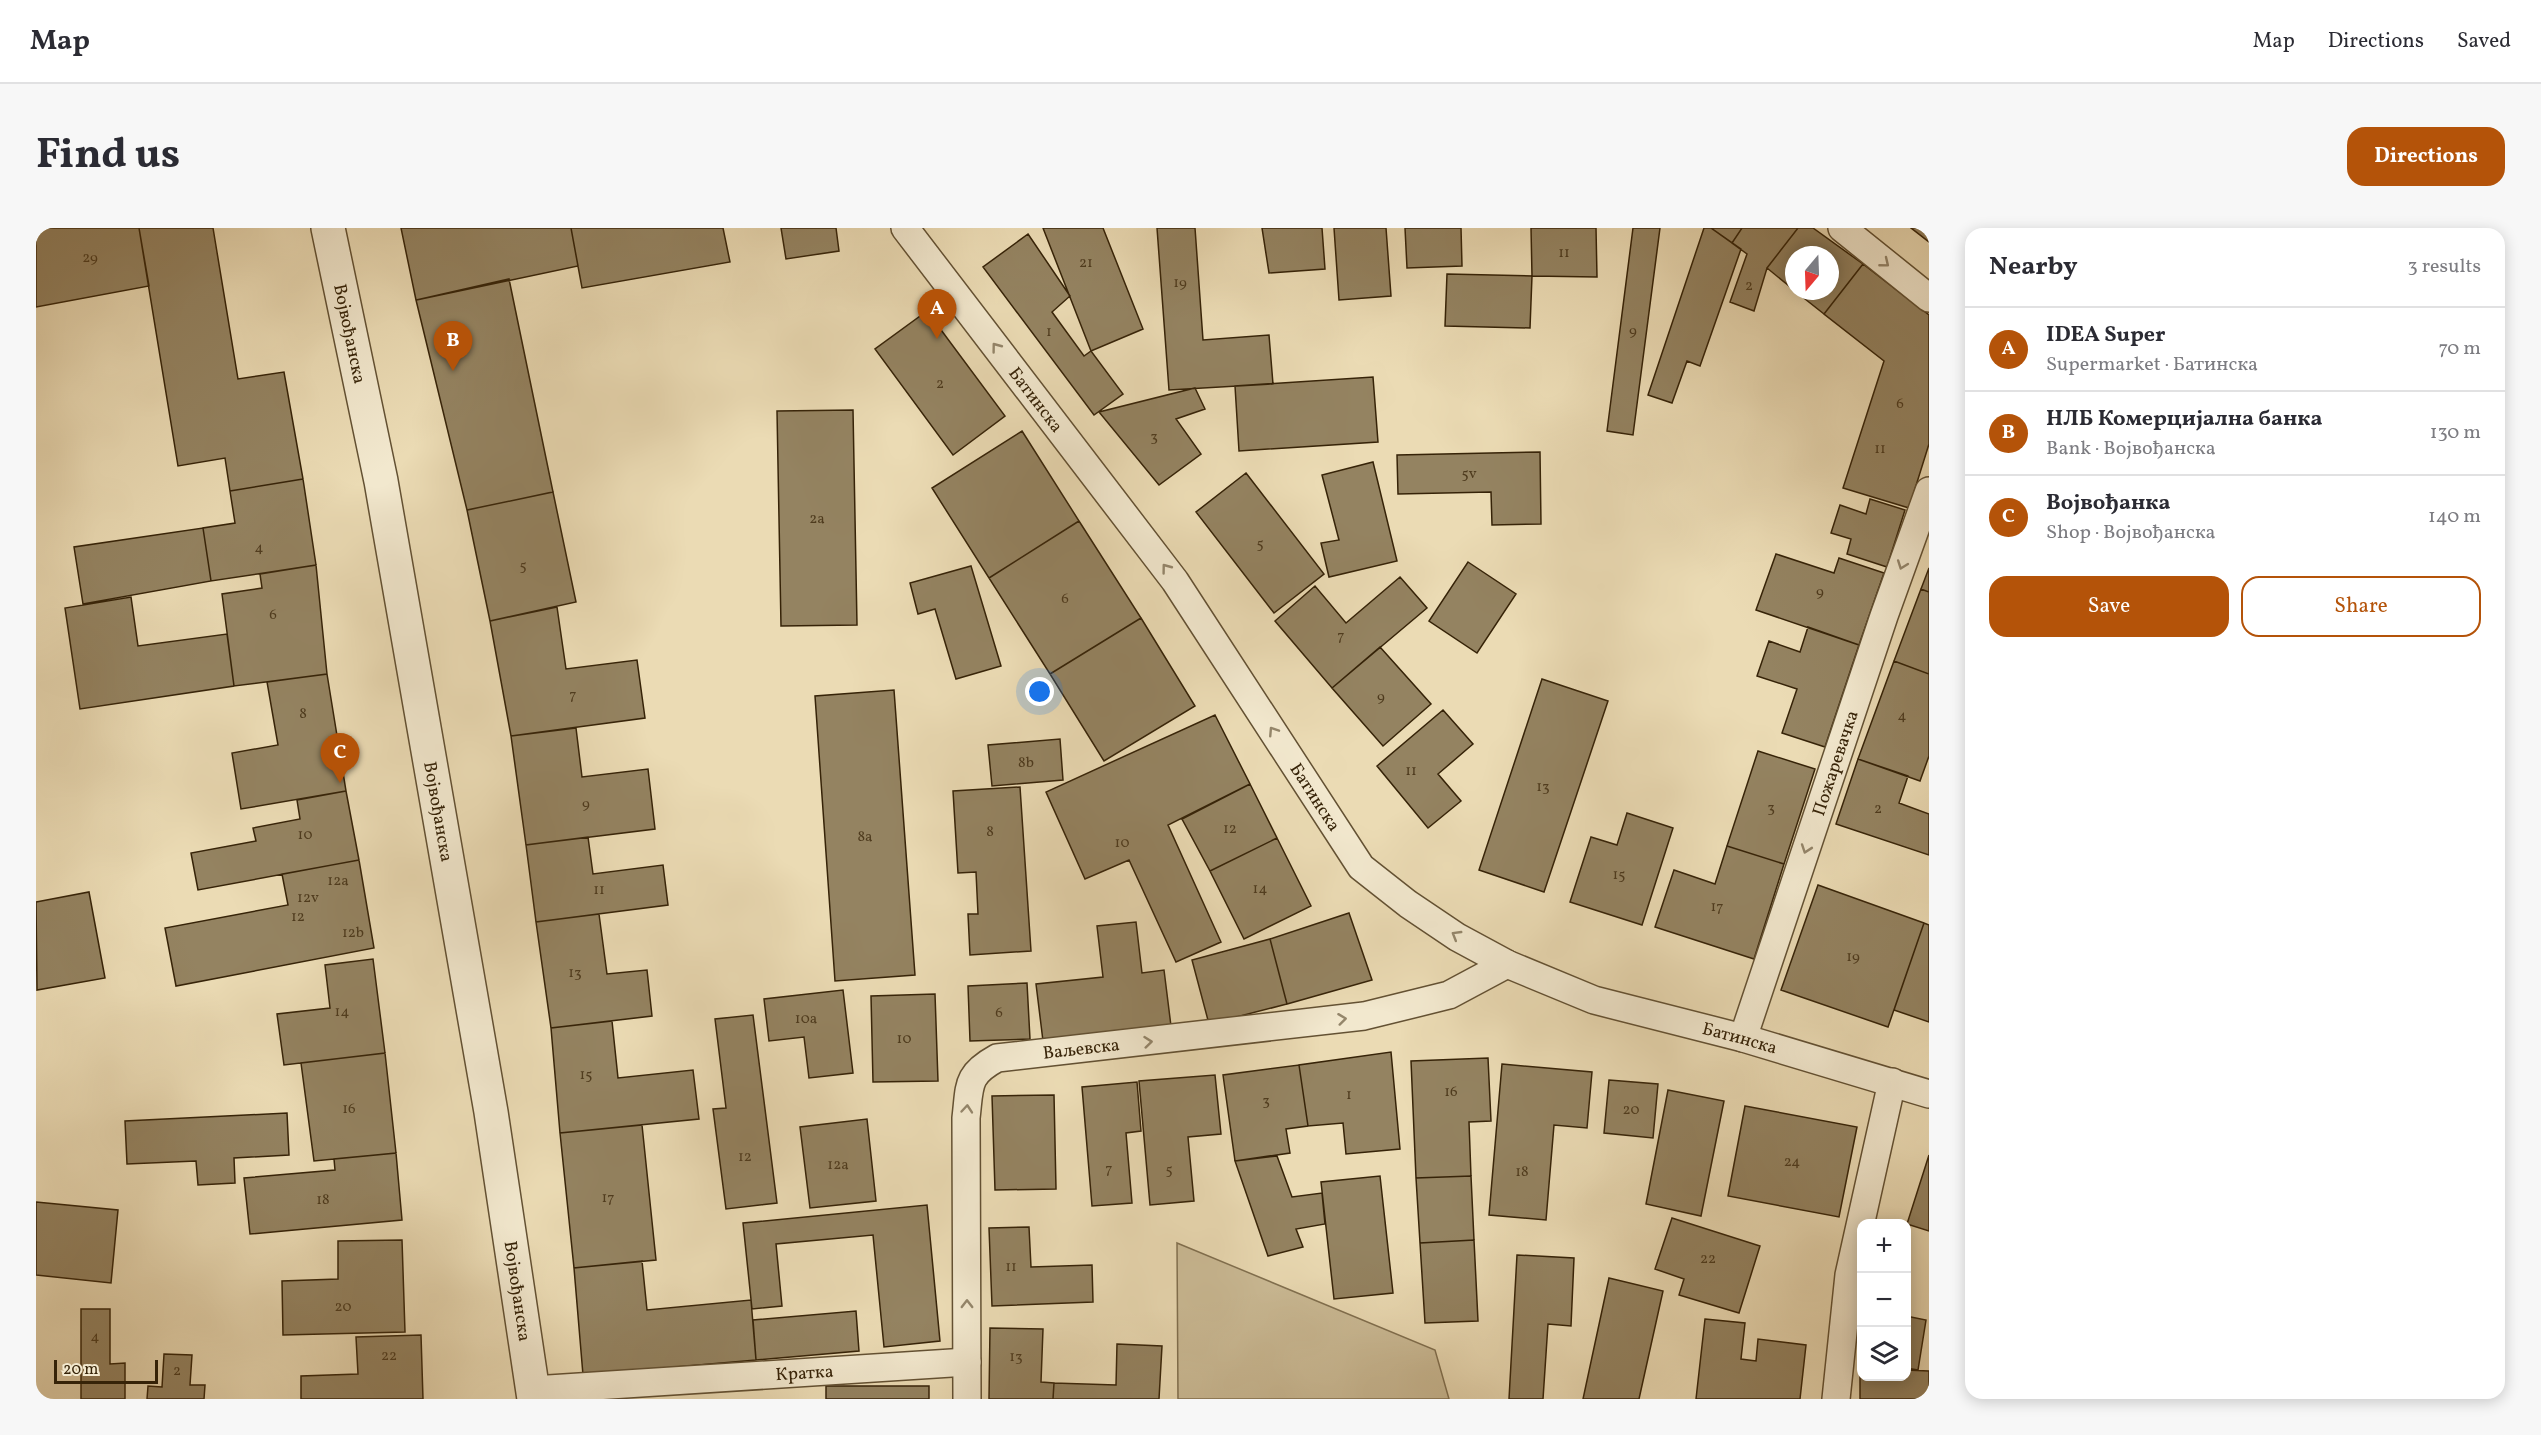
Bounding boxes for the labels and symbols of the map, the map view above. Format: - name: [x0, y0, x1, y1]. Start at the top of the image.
- house number: 11: [1558, 243, 1570, 264]
- north arrow: [1785, 246, 1839, 300]
- house number: 29: [82, 248, 98, 269]
- house number: 21: [1079, 253, 1093, 274]
- one-way arrow: [1879, 256, 1890, 267]
- house number: 19: [1173, 273, 1187, 294]
- house number: 2: [1745, 276, 1753, 297]
- street label: Војвођанска: [326, 282, 371, 386]
- pin: A: [918, 290, 956, 339]
- house number: 9: [1629, 321, 1637, 342]
- pin: B: [434, 322, 472, 371]
- house number: 1: [1046, 322, 1052, 343]
- one-way arrow: [992, 343, 1003, 354]
- street label: Батинска: [1002, 362, 1068, 439]
- house number: 2: [936, 374, 944, 395]
- house number: 6: [1896, 394, 1904, 415]
- house number: 3: [1150, 427, 1158, 448]
- house number: 11: [1874, 439, 1886, 460]
- house number: 5v: [1461, 464, 1477, 485]
- house number: 2a: [809, 509, 825, 530]
- house number: 5: [1256, 534, 1264, 555]
- house number: 4: [255, 538, 264, 559]
- house number: 5: [519, 556, 527, 577]
- one-way arrow: [1897, 560, 1910, 570]
- one-way arrow: [1162, 564, 1173, 575]
- house number: 9: [1816, 582, 1824, 603]
- house number: 6: [1061, 589, 1069, 610]
- house number: 6: [269, 605, 277, 626]
- house number: 7: [1337, 626, 1345, 647]
- your location: [1025, 677, 1054, 706]
- house number: 7: [569, 685, 577, 706]
- house number: 9: [1377, 687, 1385, 708]
- house number: 8: [299, 704, 307, 725]
- house number: 4: [1898, 706, 1907, 727]
- street label: Пожаревачка: [1807, 707, 1866, 819]
- one-way arrow: [1269, 727, 1280, 738]
- pin: C: [320, 734, 360, 783]
- house number: 8b: [1018, 753, 1034, 774]
- street label: Батинска: [1283, 759, 1346, 837]
- street label: Војвођанска: [416, 760, 458, 864]
- house number: 11: [1405, 761, 1417, 782]
- house number: 13: [1536, 777, 1550, 798]
- house number: 9: [582, 794, 590, 815]
- house number: 3: [1767, 798, 1775, 819]
- house number: 2: [1874, 799, 1882, 820]
- house number: 12: [1223, 819, 1237, 840]
- house number: 8: [986, 822, 994, 843]
- house number: 10: [298, 825, 312, 846]
- house number: 8a: [857, 827, 873, 848]
- house number: 10: [1115, 833, 1129, 854]
- one-way arrow: [1800, 844, 1813, 854]
- house number: 15: [1612, 865, 1626, 886]
- house number: 12a: [327, 871, 349, 892]
- house number: 14: [1253, 879, 1267, 900]
- house number: 11: [593, 880, 605, 901]
- house number: 12v: [297, 888, 319, 909]
- house number: 17: [1710, 897, 1724, 918]
- house number: 12: [291, 907, 305, 928]
- house number: 12b: [342, 923, 364, 944]
- one-way arrow: [1452, 931, 1462, 943]
- house number: 19: [1846, 947, 1860, 968]
- house number: 13: [568, 963, 582, 984]
- house number: 14: [335, 1002, 349, 1023]
- house number: 6: [995, 1003, 1003, 1024]
- house number: 10a: [795, 1009, 817, 1030]
- one-way arrow: [1337, 1013, 1346, 1025]
- street label: Батинска: [1699, 1017, 1780, 1062]
- house number: 10: [897, 1029, 911, 1050]
- street label: Ваљевска: [1042, 1033, 1121, 1067]
- one-way arrow: [1144, 1036, 1153, 1049]
- house number: 15: [579, 1065, 593, 1086]
- house number: 16: [1444, 1082, 1458, 1103]
- house number: 1: [1346, 1085, 1352, 1106]
- house number: 3: [1262, 1091, 1270, 1112]
- house number: 16: [342, 1099, 356, 1120]
- house number: 20: [1623, 1100, 1639, 1121]
- one-way arrow: [960, 1104, 973, 1113]
- house number: 12: [738, 1147, 752, 1168]
- house number: 24: [1784, 1152, 1800, 1173]
- house number: 12a: [827, 1155, 849, 1176]
- house number: 7: [1105, 1159, 1113, 1180]
- house number: 5: [1165, 1160, 1173, 1181]
- house number: 18: [1515, 1162, 1529, 1183]
- house number: 17: [601, 1188, 615, 1209]
- house number: 18: [316, 1190, 330, 1211]
- street label: Војвођанска: [496, 1239, 536, 1343]
- house number: 22: [1700, 1249, 1716, 1270]
- house number: 11: [1005, 1257, 1017, 1278]
- house number: 20: [335, 1297, 351, 1318]
- one-way arrow: [961, 1299, 973, 1308]
- house number: 4: [91, 1327, 100, 1348]
- house number: 22: [381, 1346, 397, 1367]
- house number: 13: [1009, 1347, 1023, 1368]
- scale bar: [54, 1357, 158, 1384]
- street label: Кратка: [775, 1360, 834, 1388]
- house number: 2: [173, 1361, 181, 1382]

